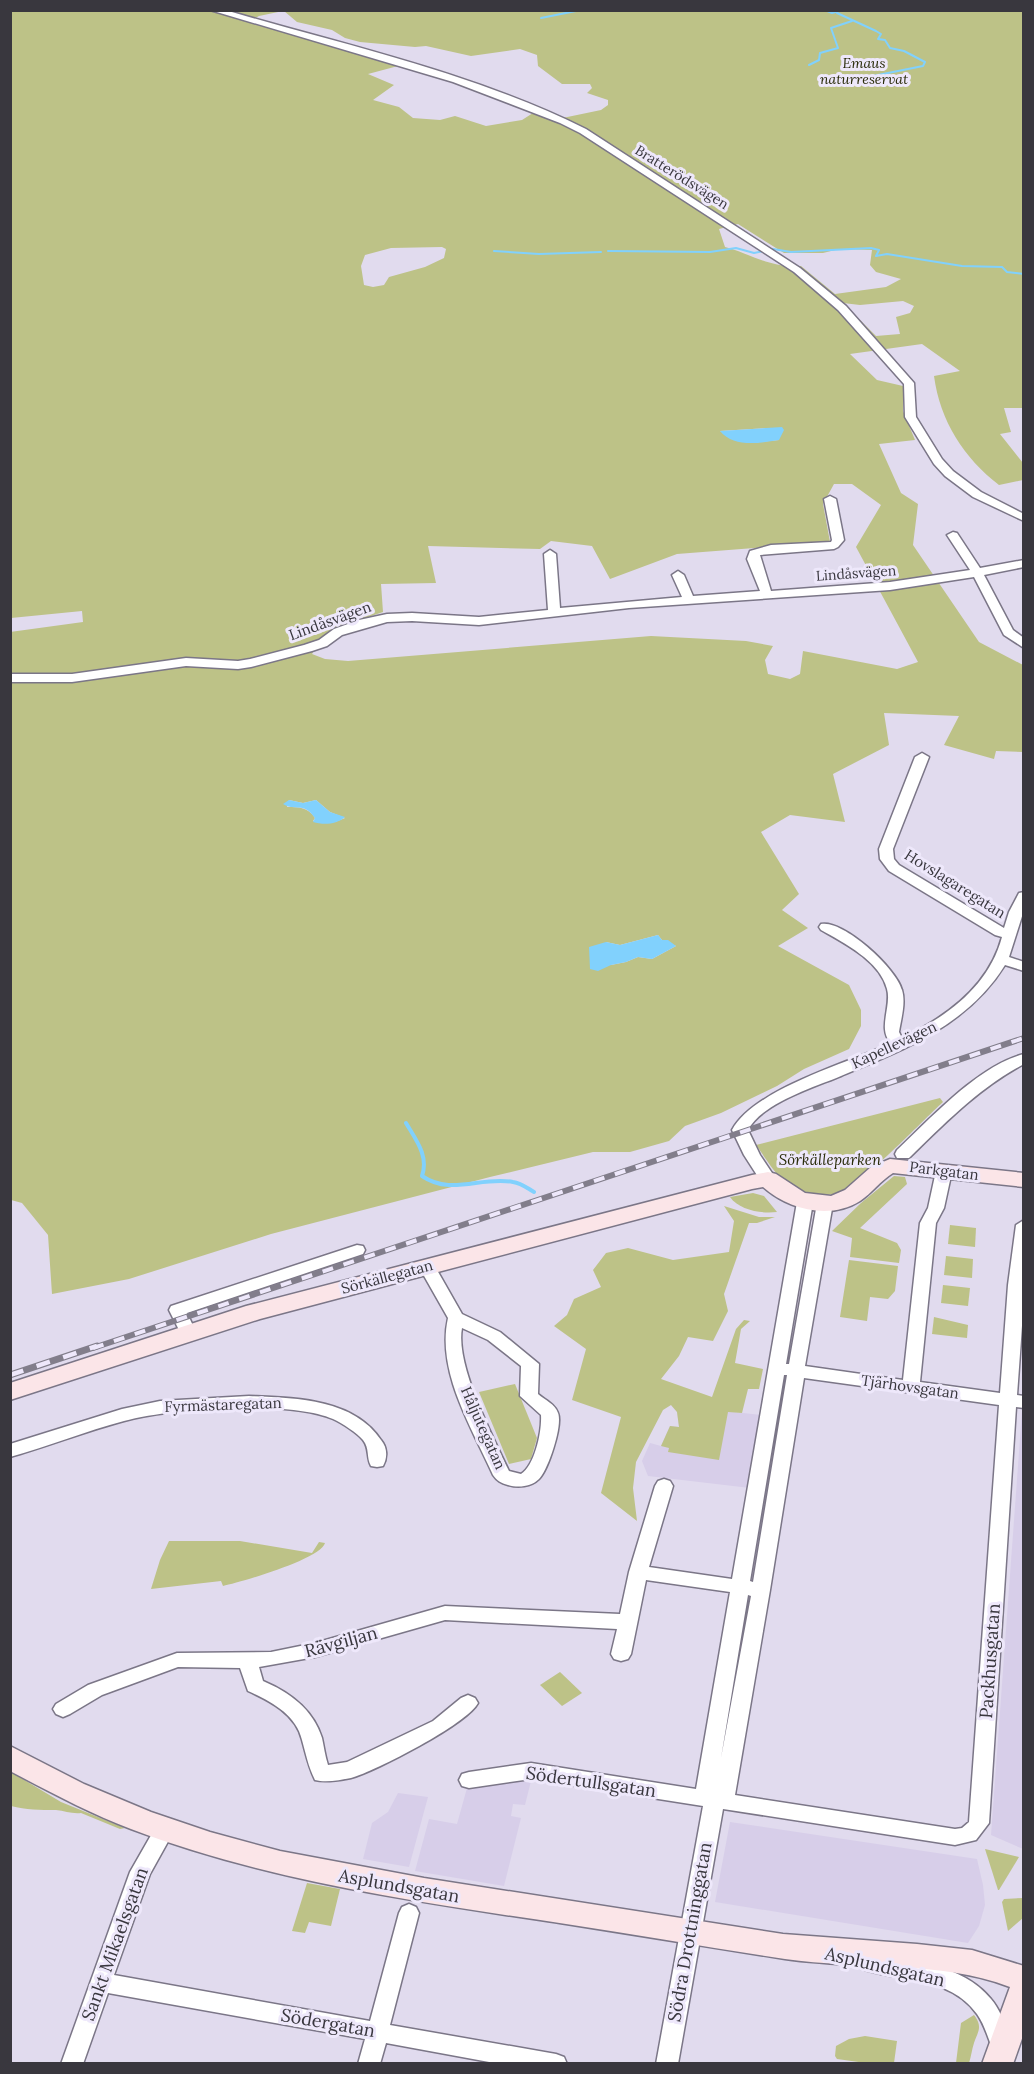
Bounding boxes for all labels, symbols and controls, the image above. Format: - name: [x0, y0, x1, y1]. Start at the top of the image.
- park label: Emaus naturreservat: [820, 54, 909, 88]
- street label: Bratterödsvägen: [632, 141, 733, 213]
- street label: Lindåsvägen: [815, 561, 897, 585]
- street label: Lindåsvägen: [286, 597, 374, 644]
- street label: Hovslagaregatan: [901, 845, 1009, 922]
- street label: Kapellevägen: [848, 1017, 939, 1073]
- park label: Sörkälleparken: [779, 1150, 882, 1169]
- street label: Parkgatan: [908, 1157, 980, 1184]
- street label: Sörkällegatan: [339, 1255, 435, 1298]
- street label: Tjärhovsgatan: [860, 1370, 960, 1403]
- street label: Håljutegatan: [457, 1383, 510, 1472]
- street label: Fyrmästaregatan: [164, 1393, 282, 1416]
- street label: Packhusgatan: [974, 1603, 1005, 1719]
- street label: Rävgiljan: [302, 1621, 380, 1662]
- street label: Södertullsgatan: [524, 1761, 658, 1802]
- street label: Södra Drottninggatan: [662, 1840, 717, 2024]
- street label: Asplundsgatan: [336, 1863, 461, 1907]
- street label: Sankt Mikaelsgatan: [76, 1864, 153, 2024]
- street label: Asplundsgatan: [822, 1941, 947, 1991]
- street label: Södergatan: [279, 2003, 377, 2042]

